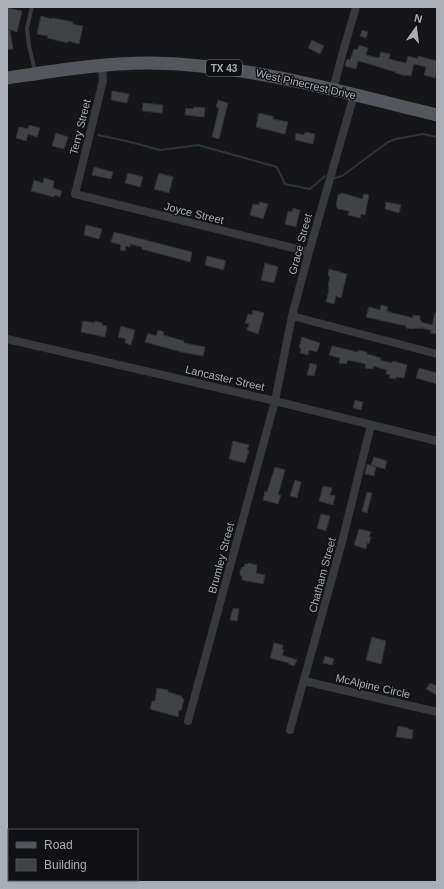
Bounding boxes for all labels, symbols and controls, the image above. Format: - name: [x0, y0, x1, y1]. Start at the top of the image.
- north arrow: [396, 8, 436, 48]
- text: N: [413, 12, 424, 25]
- road number: TX 43: [206, 60, 242, 76]
- street label: West Pinecrest Drive: [255, 67, 357, 101]
- street label: Terry Street: [67, 98, 93, 156]
- street label: Joyce Street: [163, 200, 225, 226]
- street label: Grace Street: [286, 212, 314, 276]
- street label: Lancaster Street: [184, 363, 266, 393]
- street label: Brumley Street: [206, 521, 236, 595]
- street label: Chatham Street: [306, 536, 338, 614]
- street label: McAlpine Circle: [334, 672, 412, 700]
- legend: [8, 829, 138, 881]
- text: Road: [44, 838, 73, 852]
- text: Building: [44, 858, 87, 872]

